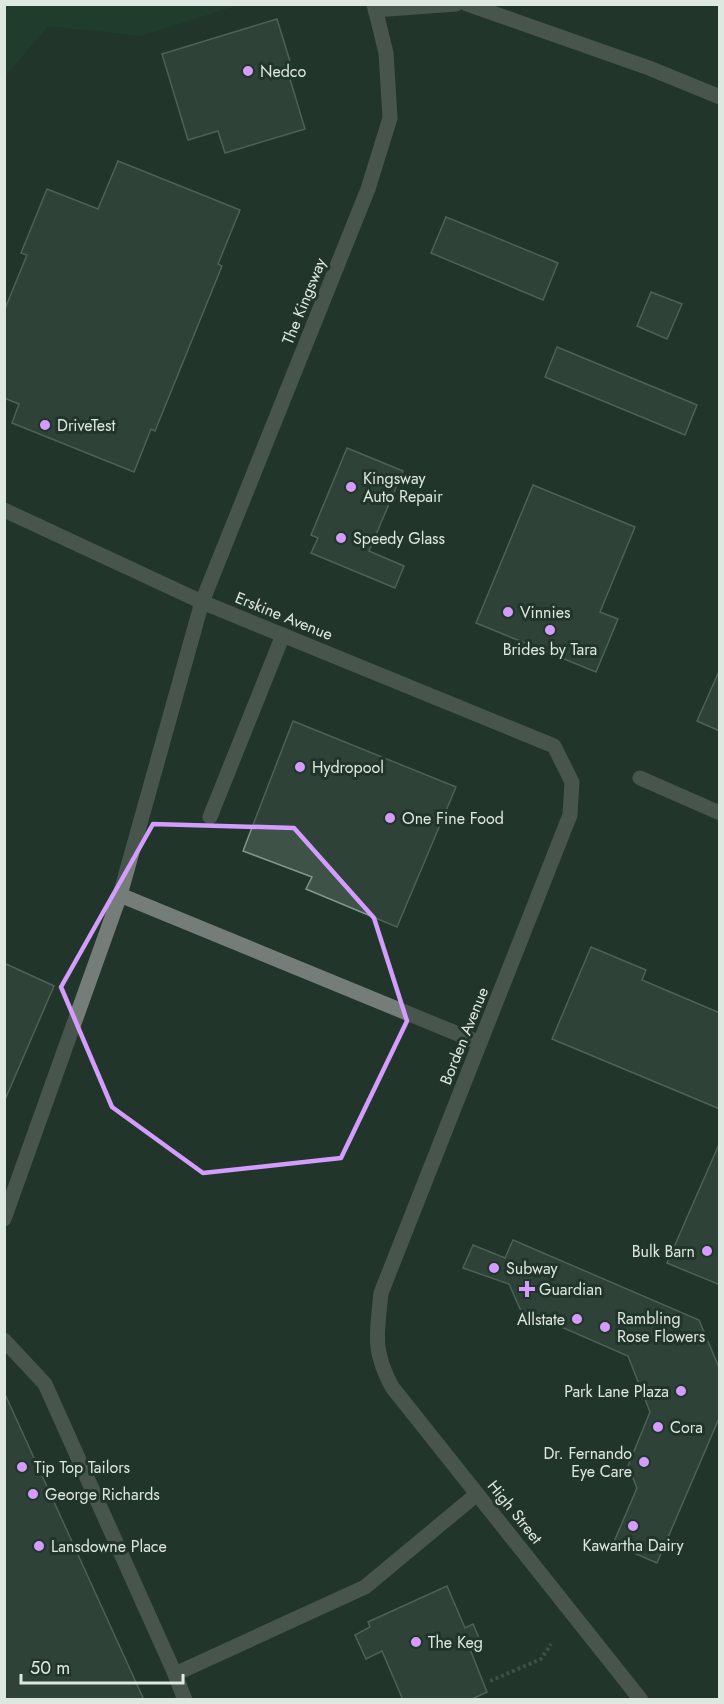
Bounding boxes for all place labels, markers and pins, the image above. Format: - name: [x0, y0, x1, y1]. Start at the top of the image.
- place label: Nedco: [260, 60, 306, 83]
- marker: Nedco: [241, 64, 255, 78]
- place label: DriveTest: [57, 414, 115, 437]
- marker: DriveTest: [38, 418, 52, 432]
- place label: Kingsway Auto Repair: [363, 467, 443, 508]
- marker: Kingsway Auto Repair: [344, 480, 358, 494]
- place label: Speedy Glass: [353, 527, 445, 550]
- marker: Speedy Glass: [334, 531, 348, 545]
- place label: Vinnies: [520, 601, 570, 624]
- marker: Vinnies: [501, 605, 515, 619]
- marker: Brides by Tara: [543, 623, 557, 637]
- place label: Brides by Tara: [503, 638, 597, 661]
- place label: Hydropool: [312, 756, 384, 779]
- marker: Hydropool: [293, 760, 307, 774]
- place label: One Fine Food: [402, 807, 504, 830]
- marker: One Fine Food: [383, 811, 397, 825]
- place label: Bulk Barn: [632, 1240, 695, 1263]
- marker: Bulk Barn: [700, 1244, 714, 1258]
- place label: Subway: [506, 1257, 559, 1280]
- marker: Subway: [487, 1261, 501, 1275]
- place label: Guardian: [539, 1278, 602, 1301]
- marker: Guardian: [520, 1282, 534, 1296]
- place label: Rambling Rose Flowers: [617, 1307, 705, 1348]
- place label: Allstate: [517, 1308, 565, 1331]
- marker: Allstate: [570, 1312, 584, 1326]
- marker: Rambling Rose Flowers: [598, 1320, 612, 1334]
- place label: Park Lane Plaza: [564, 1380, 669, 1403]
- marker: Park Lane Plaza: [674, 1384, 688, 1398]
- place label: Cora: [670, 1416, 703, 1439]
- marker: Cora: [651, 1420, 665, 1434]
- place label: Dr. Fernando Eye Care: [543, 1442, 632, 1483]
- marker: Dr. Fernando Eye Care: [637, 1455, 651, 1469]
- place label: Tip Top Tailors: [34, 1456, 130, 1479]
- marker: Tip Top Tailors: [15, 1460, 29, 1474]
- place label: George Richards: [45, 1483, 160, 1506]
- marker: George Richards: [26, 1487, 40, 1501]
- marker: Kawartha Dairy: [626, 1519, 640, 1533]
- place label: Kawartha Dairy: [582, 1534, 685, 1557]
- place label: Lansdowne Place: [51, 1535, 167, 1558]
- marker: Lansdowne Place: [32, 1539, 46, 1553]
- place label: The Keg: [428, 1631, 483, 1654]
- marker: The Keg: [409, 1635, 423, 1649]

